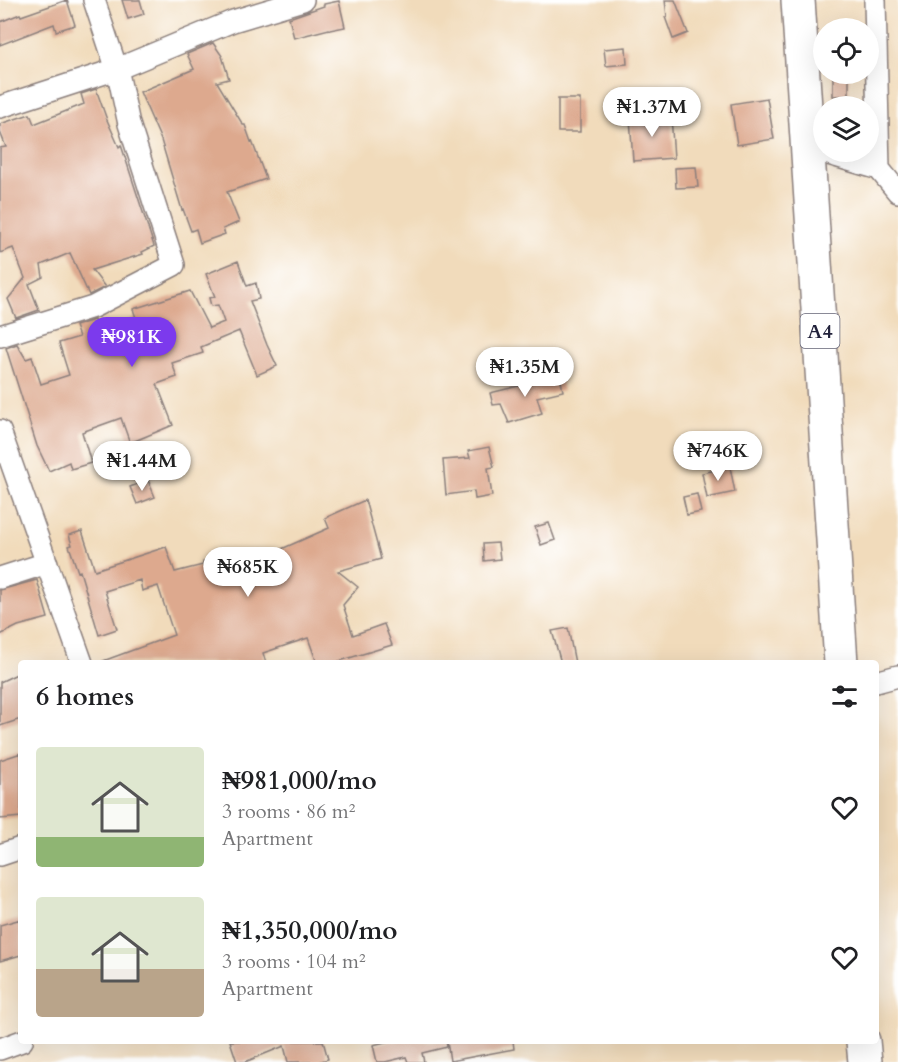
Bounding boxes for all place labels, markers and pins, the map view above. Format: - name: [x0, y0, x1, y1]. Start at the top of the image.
- pin: ₦1.37M: [603, 87, 701, 138]
- pin: ₦981K: [90, 317, 174, 368]
- pin: ₦1.35M: [476, 347, 574, 398]
- pin: ₦746K: [676, 431, 760, 482]
- pin: ₦1.44M: [93, 441, 191, 492]
- pin: ₦685K: [206, 547, 290, 598]

